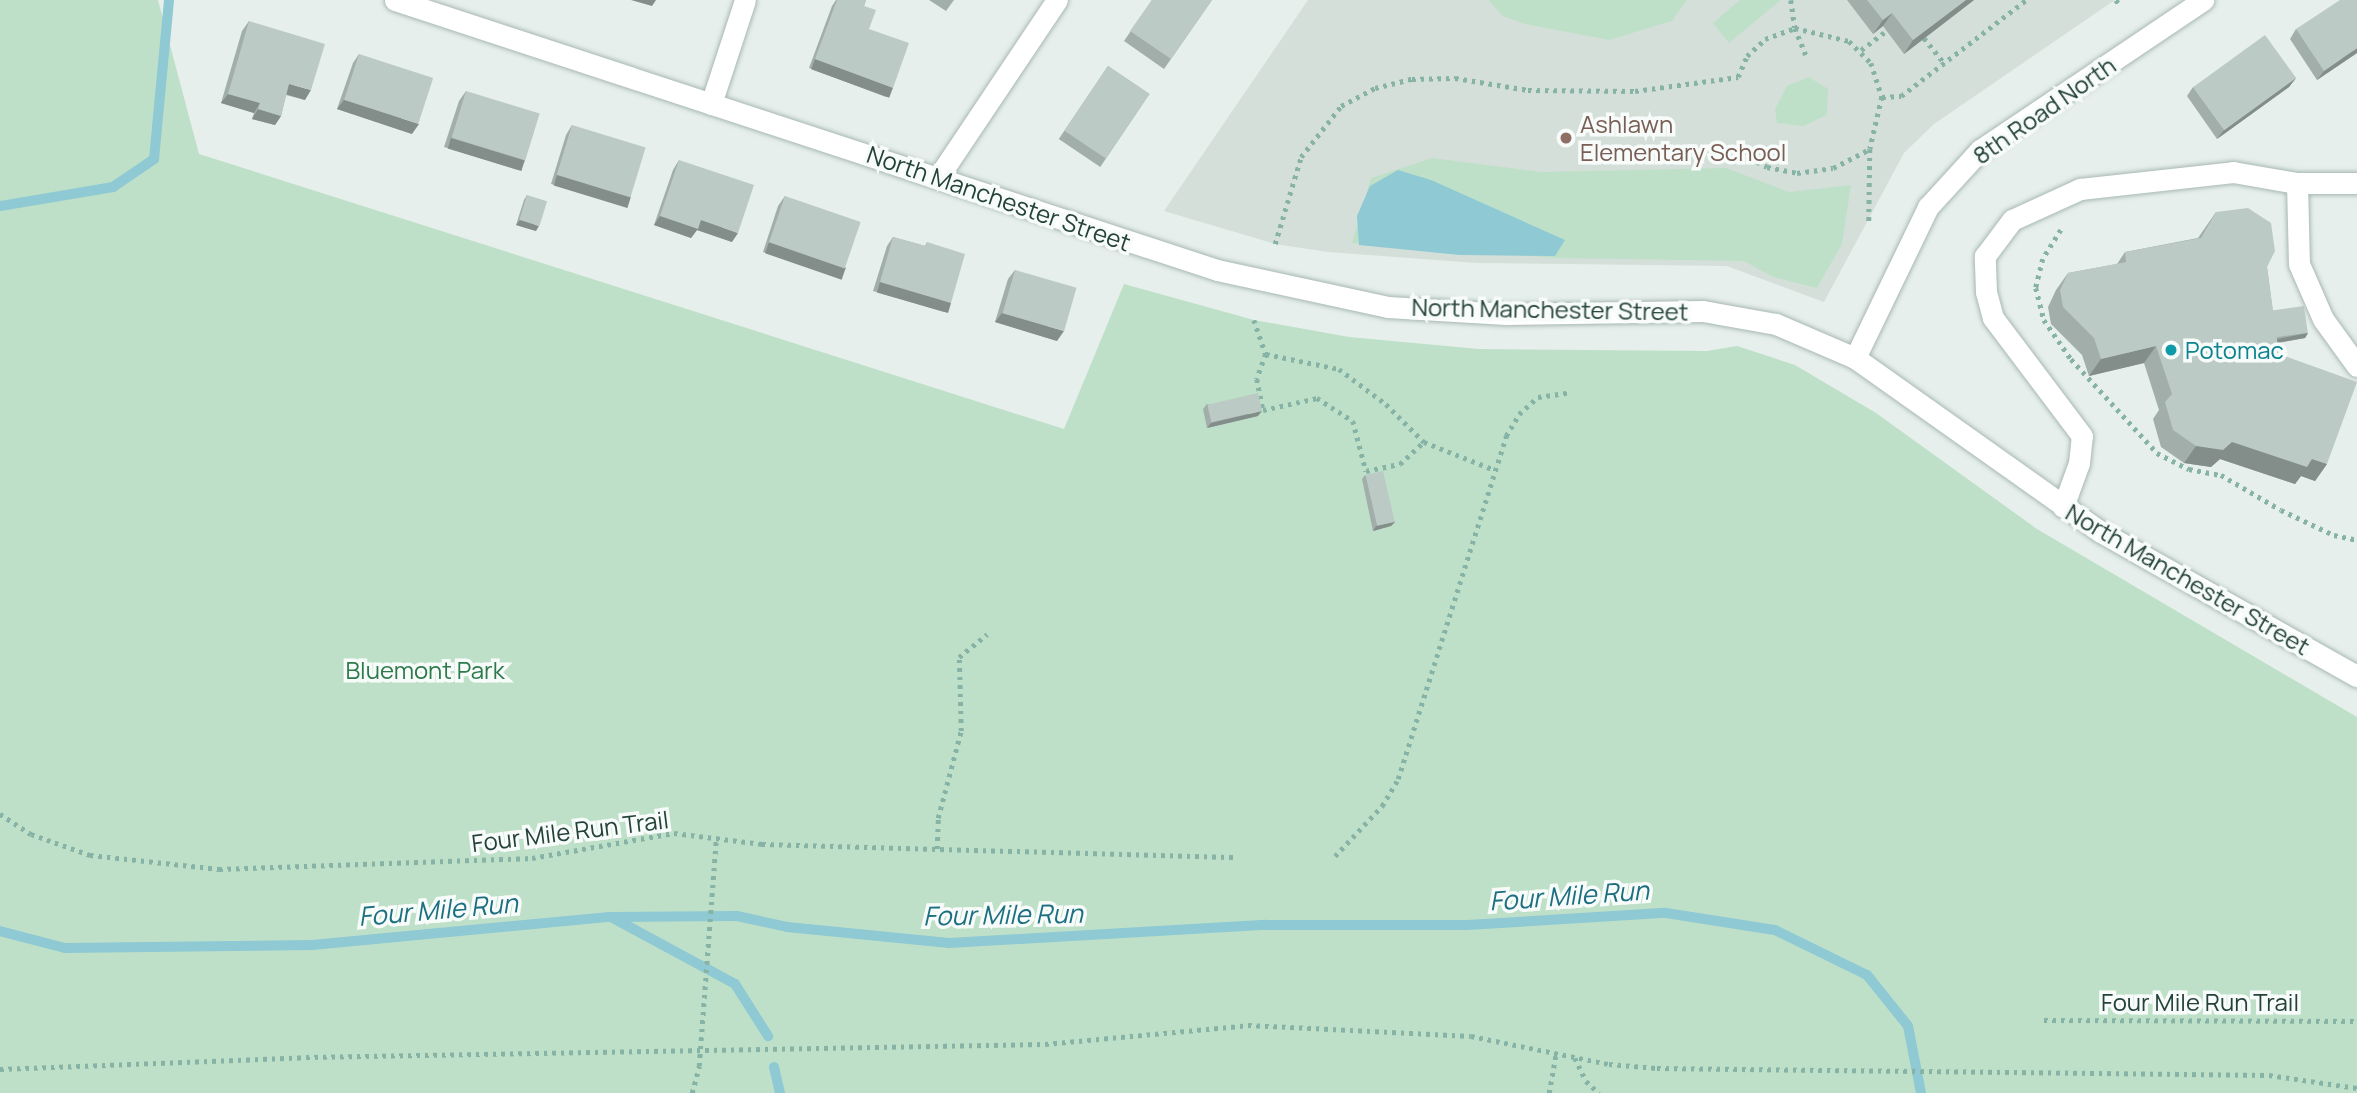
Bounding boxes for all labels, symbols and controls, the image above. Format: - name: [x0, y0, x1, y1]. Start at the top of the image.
- street label: 8th Road North: [1967, 50, 2121, 170]
- place label: Ashlawn Elementary School: [1580, 110, 1786, 166]
- marker: Ashlawn Elementary School: [1558, 130, 1574, 146]
- street label: North Manchester Street: [863, 139, 1135, 257]
- street label: North Manchester Street: [1411, 292, 1689, 326]
- place label: Potomac: [2185, 336, 2284, 364]
- marker: Potomac: [2163, 342, 2179, 358]
- street label: North Manchester Street: [2061, 497, 2315, 661]
- park label: Bluemont Park: [345, 656, 505, 684]
- street label: Four Mile Run Trail: [470, 805, 670, 857]
- water label: Four Mile Run: [1488, 875, 1650, 917]
- water label: Four Mile Run: [357, 887, 519, 933]
- water label: Four Mile Run: [923, 898, 1083, 932]
- street label: Four Mile Run Trail: [2101, 988, 2299, 1016]

